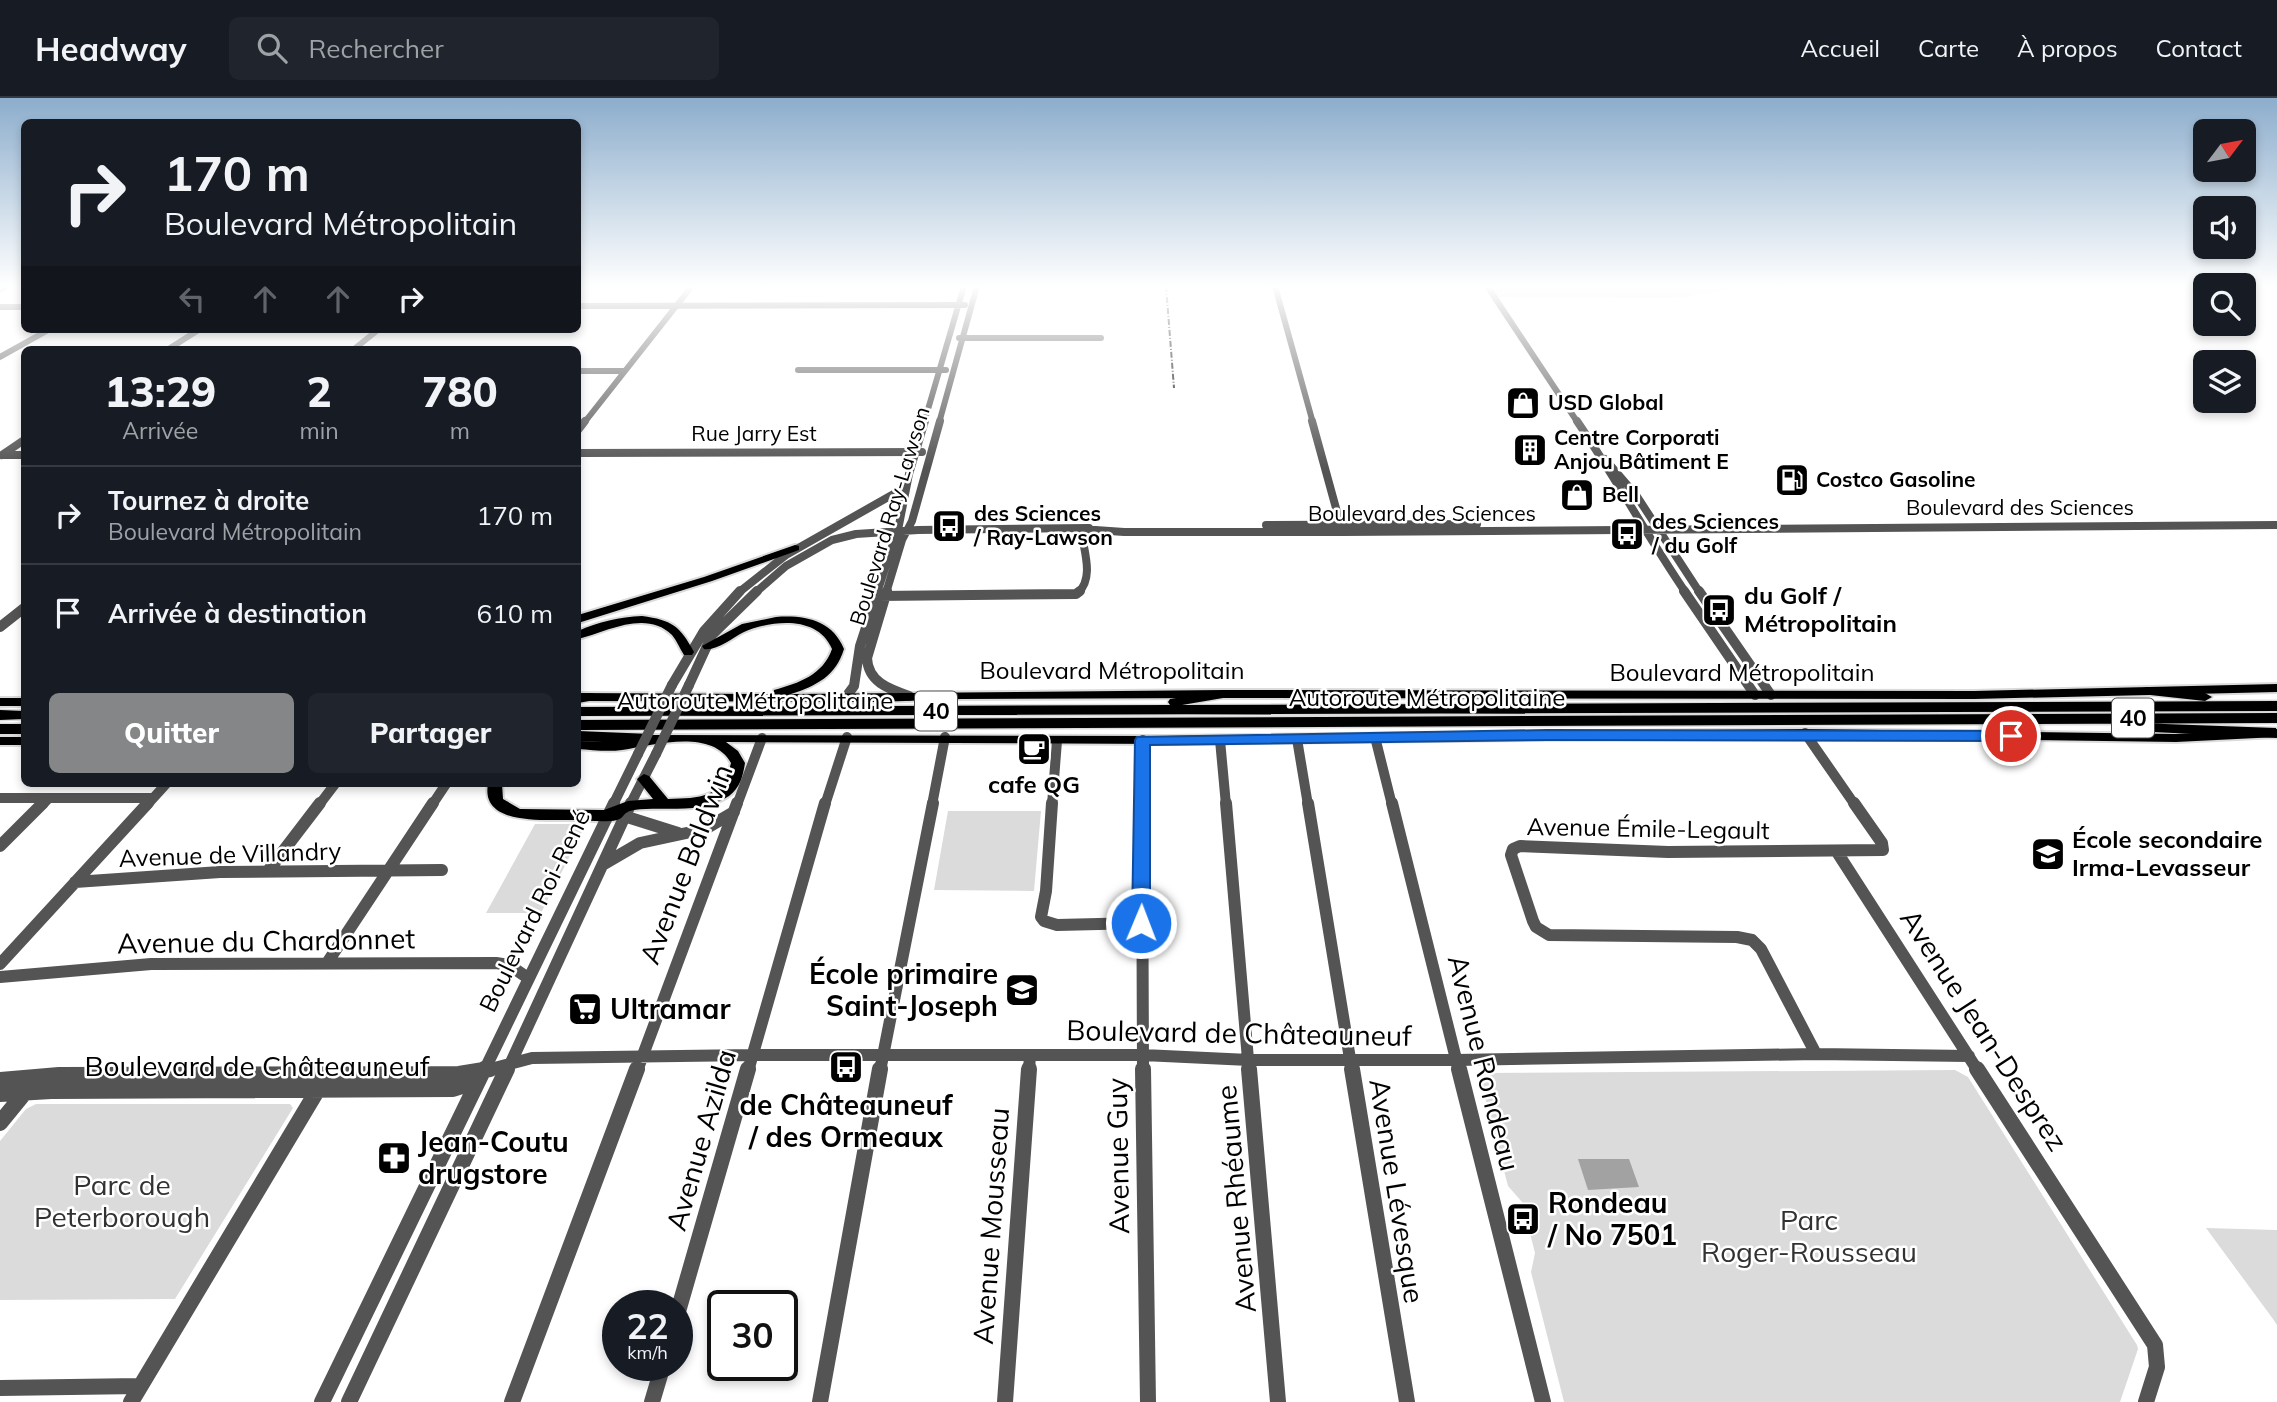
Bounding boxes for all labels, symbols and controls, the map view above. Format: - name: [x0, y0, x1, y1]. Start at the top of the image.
- search box: [229, 17, 719, 80]
- text: Headway: [35, 28, 187, 69]
- icon: search: [253, 29, 291, 67]
- text: Rechercher: [309, 32, 444, 65]
- text: Accueil: [1801, 33, 1880, 63]
- text: Carte: [1918, 33, 1979, 63]
- text: À propos: [2017, 33, 2118, 63]
- text: Contact: [2156, 33, 2242, 63]
- north arrow: [2193, 119, 2256, 182]
- map controls: [2193, 119, 2256, 413]
- text: 170 m: [164, 142, 310, 203]
- icon: right: [49, 147, 140, 238]
- button: sound: [2193, 196, 2256, 259]
- text: Boulevard Métropolitain: [164, 203, 517, 243]
- button: search: [2193, 273, 2256, 336]
- icon: left: [173, 280, 211, 318]
- icon: ahead: [246, 280, 284, 318]
- icon: ahead: [319, 280, 357, 318]
- icon: right: [392, 280, 430, 318]
- button: layers: [2193, 350, 2256, 413]
- text: 13:29: [104, 365, 216, 418]
- text: 2: [306, 365, 332, 418]
- text: 780: [422, 365, 498, 418]
- shop icon: USD Global: [1504, 384, 1542, 422]
- place label: USD Global: [1548, 389, 1664, 415]
- street label: Boulevard Ray-Lawson: [843, 403, 935, 628]
- text: Arrivée: [122, 416, 198, 445]
- text: min: [299, 416, 339, 445]
- text: m: [450, 416, 470, 445]
- street label: Rue Jarry Est: [691, 420, 817, 446]
- place label: Centre Corporati Anjou Bâtiment E: [1554, 424, 1729, 474]
- building icon: Centre Corporati Anjou Bâtiment E: [1511, 431, 1549, 469]
- fuel station icon: Costco Gasoline: [1773, 461, 1811, 499]
- place label: Costco Gasoline: [1816, 466, 1976, 492]
- shop icon: Bell: [1558, 476, 1596, 514]
- place label: Bell: [1602, 481, 1639, 507]
- text: Tournez à droite: [108, 484, 309, 517]
- street label: Boulevard des Sciences: [1906, 494, 2134, 520]
- icon: right: [49, 496, 87, 534]
- text: 170 m: [477, 499, 553, 532]
- place label: des Sciences / Ray-Lawson: [973, 500, 1113, 550]
- street label: Boulevard des Sciences: [1308, 500, 1536, 526]
- bus stop icon: des Sciences / Ray-Lawson: [930, 507, 968, 545]
- place label: des Sciences / du Golf: [1651, 508, 1779, 558]
- bus stop icon: des Sciences / du Golf: [1608, 515, 1646, 553]
- text: Boulevard Métropolitain: [108, 517, 362, 546]
- place label: du Golf / Métropolitain: [1744, 580, 1897, 638]
- bus stop icon: du Golf / Métropolitain: [1700, 591, 1738, 629]
- icon: arrive: [49, 594, 87, 632]
- text: Arrivée à destination: [108, 597, 367, 630]
- text: 610 m: [477, 597, 553, 630]
- street label: Boulevard Métropolitain: [979, 655, 1245, 685]
- street label: Boulevard Métropolitain: [1609, 657, 1875, 687]
- street label: Autoroute Métropolitaine: [1289, 682, 1565, 712]
- street label: Autoroute Métropolitaine: [617, 685, 893, 715]
- road number: 40: [915, 692, 957, 730]
- button: Quitter: [49, 693, 294, 773]
- button: Partager: [308, 693, 553, 773]
- road number: 40: [2112, 698, 2154, 738]
- pin: [1981, 706, 2041, 766]
- icon: arrive: [1992, 717, 2030, 755]
- cafe icon: cafe QG: [1015, 730, 1053, 768]
- street label: Avenue Baldwin: [631, 759, 740, 969]
- place label: cafe QG: [988, 769, 1080, 799]
- street label: Boulevard Roi-René: [472, 805, 596, 1017]
- street label: Avenue Émile-Legault: [1526, 811, 1770, 845]
- place label: École secondaire Irma-Levasseur: [2072, 824, 2262, 882]
- street label: Avenue de Villandry: [118, 835, 342, 873]
- school or university icon: École secondaire Irma-Levasseur: [2029, 835, 2067, 873]
- position arrow: [1104, 886, 1178, 960]
- street label: Avenue Jean-Desprez: [1893, 902, 2076, 1157]
- street label: Avenue du Chardonnet: [117, 920, 416, 961]
- street label: Avenue Rondeau: [1441, 951, 1528, 1174]
- place label: École primaire Saint-Joseph: [809, 956, 998, 1023]
- school or university icon: École primaire Saint-Joseph: [1003, 971, 1041, 1009]
- supermarket icon: Ultramar: [566, 990, 604, 1028]
- place label: Ultramar: [610, 991, 730, 1026]
- street label: Boulevard de Châteauneuf: [1066, 1012, 1412, 1053]
- street label: Avenue Azilda: [658, 1045, 743, 1235]
- street label: Boulevard de Châteauneuf: [84, 1048, 430, 1083]
- bus stop icon: de Châteauneuf / des Ormeaux: [827, 1048, 865, 1086]
- street label: Avenue Lévesque: [1362, 1076, 1433, 1306]
- street label: Avenue Guy: [1099, 1077, 1136, 1234]
- street label: Avenue Rhéaume: [1208, 1084, 1263, 1314]
- place label: de Châteauneuf / des Ormeaux: [740, 1087, 953, 1154]
- street label: Avenue Mousseau: [965, 1107, 1016, 1345]
- place label: Jean-Coutu drugstore: [418, 1124, 569, 1191]
- pharmacy icon: Jean-Coutu drugstore: [375, 1139, 413, 1177]
- park label: Parc de Peterborough: [34, 1167, 210, 1234]
- place label: Rondeau / No 7501: [1547, 1185, 1677, 1252]
- bus stop icon: Rondeau / No 7501: [1504, 1200, 1542, 1238]
- park label: Parc Roger-Rousseau: [1701, 1202, 1917, 1269]
- speed limit sign: 30: [707, 1290, 798, 1381]
- text: 22: [626, 1304, 669, 1348]
- text: km/h: [627, 1341, 668, 1364]

